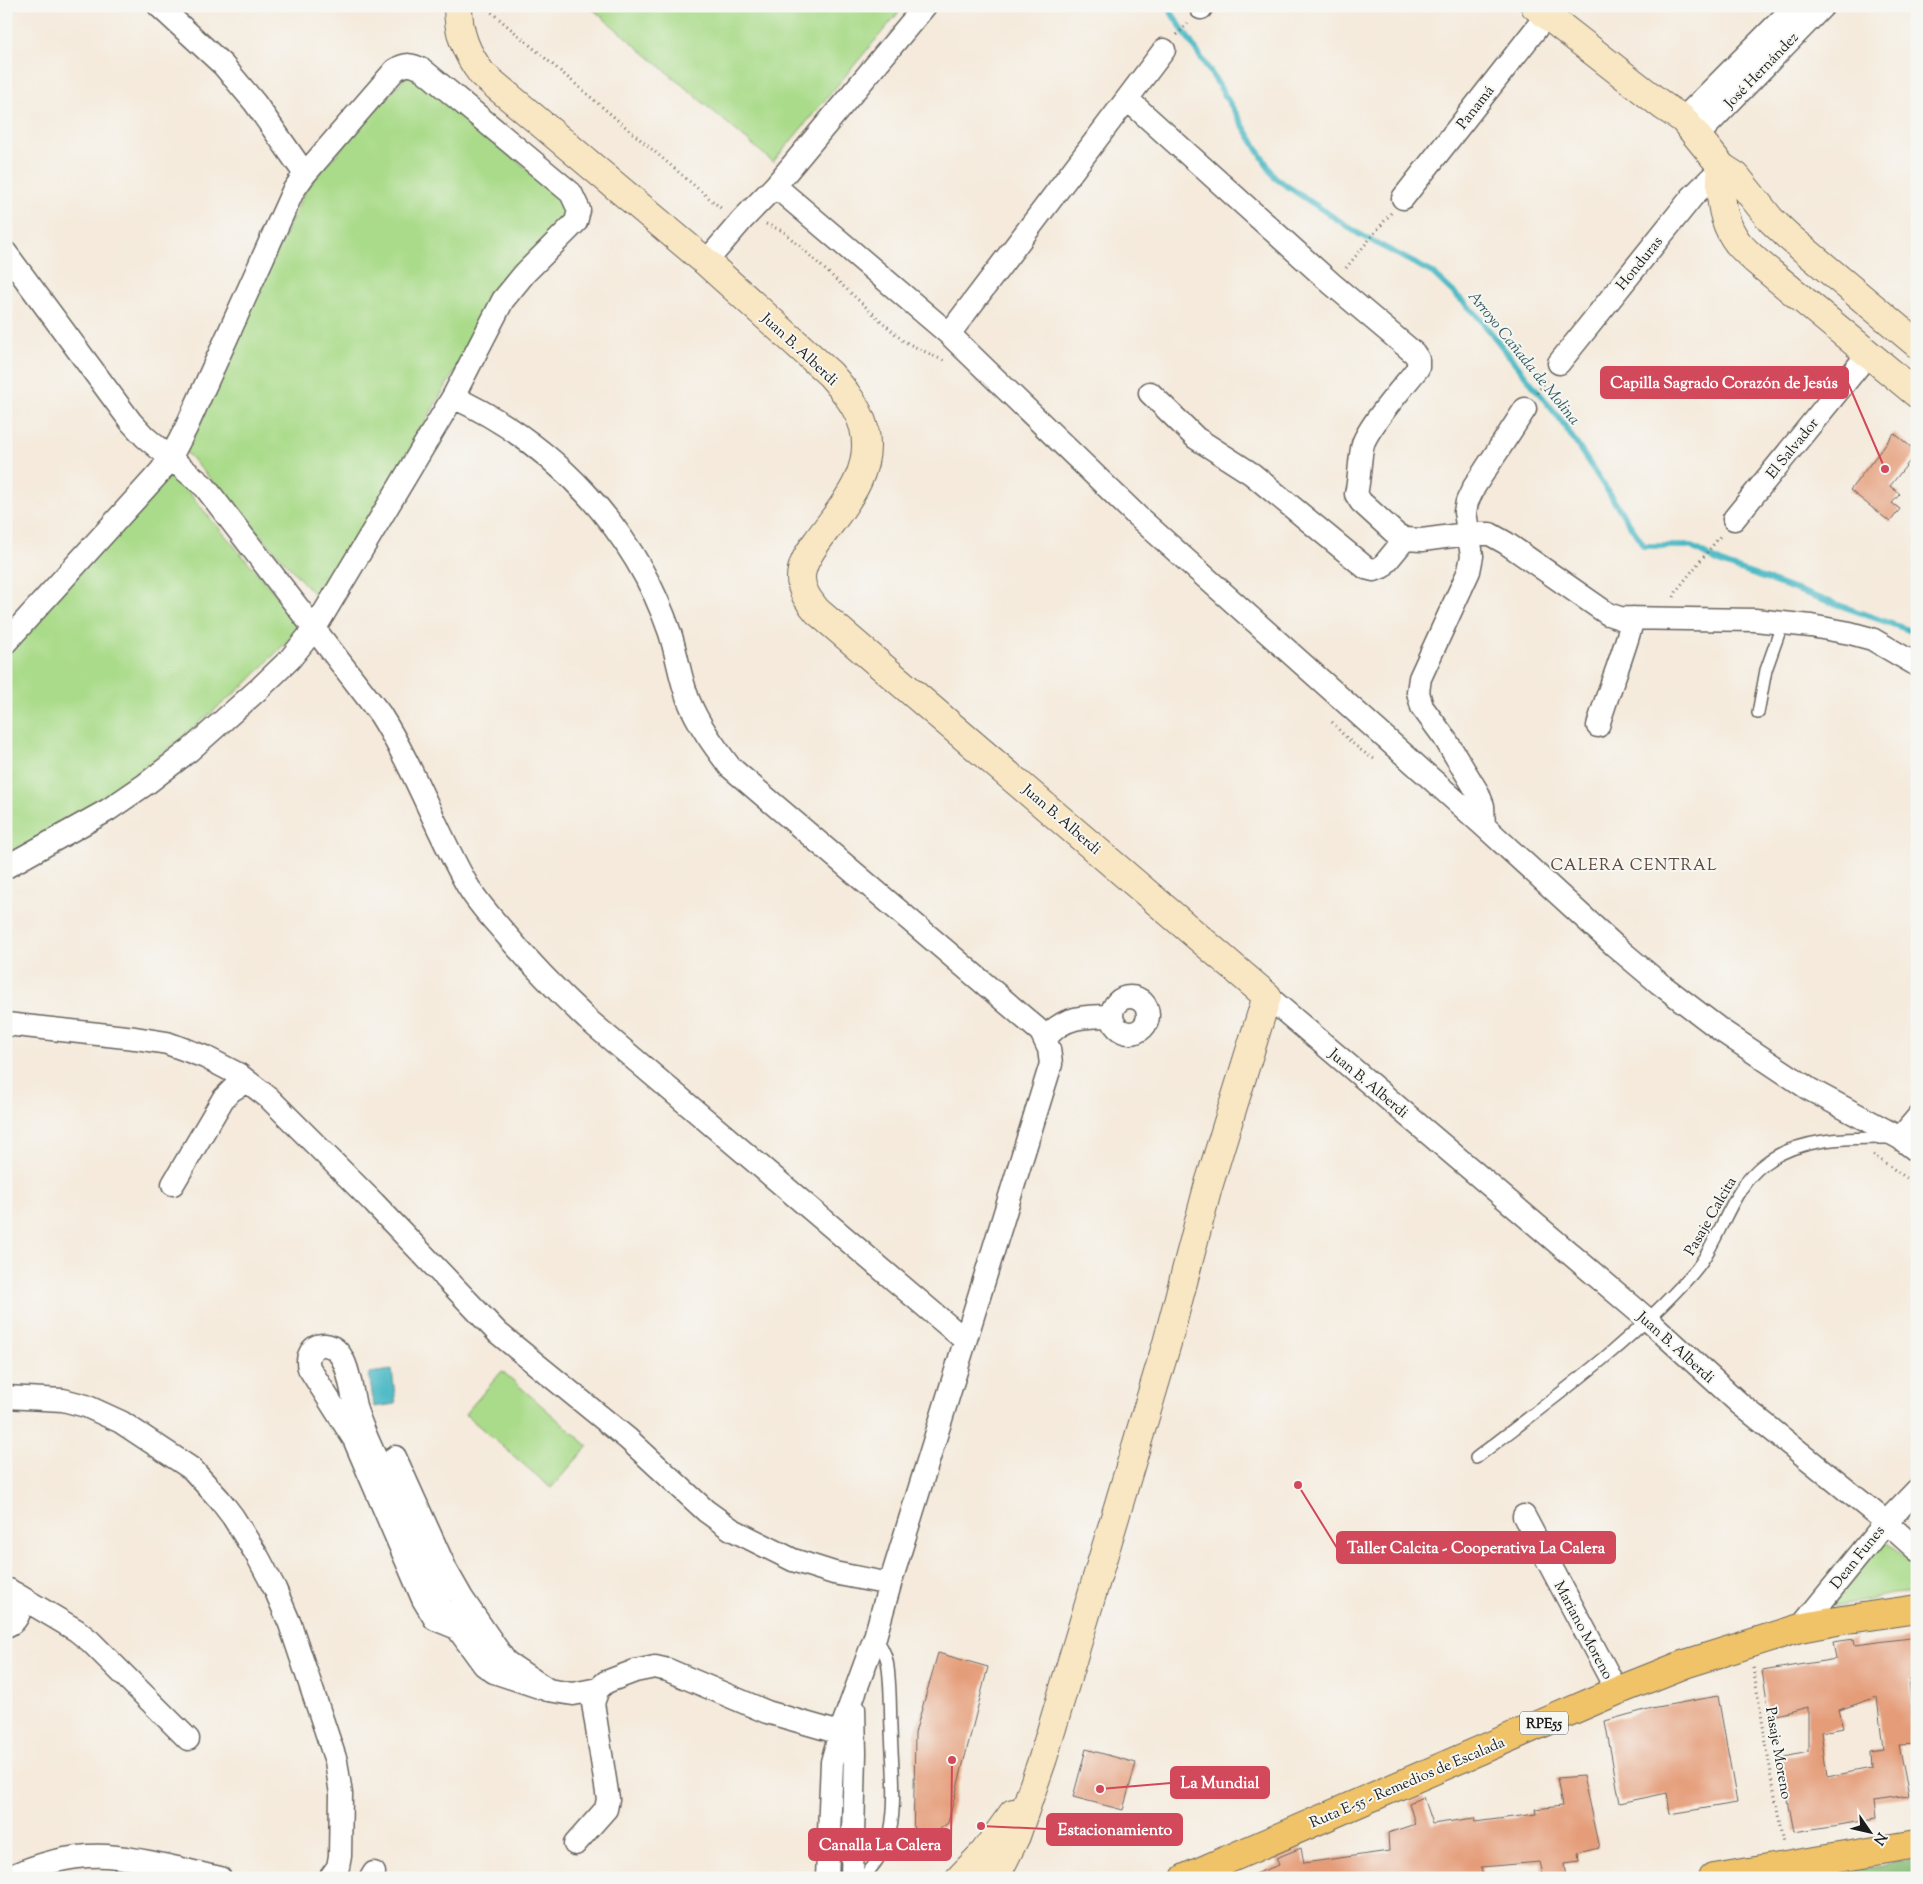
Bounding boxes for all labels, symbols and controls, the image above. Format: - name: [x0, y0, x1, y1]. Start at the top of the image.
- street label: José Hernández: [1720, 28, 1804, 115]
- street label: Panamá: [1452, 82, 1500, 134]
- street label: Honduras: [1612, 232, 1669, 295]
- water label: Arroyo Cañada de Molina: [1462, 286, 1585, 431]
- street label: Juan B. Alberdi: [755, 308, 842, 391]
- callout: Capilla Sagrado Corazón de Jesús: [1601, 367, 1848, 398]
- text: Capilla Sagrado Corazón de Jesús: [1610, 373, 1838, 396]
- street label: El Salvador: [1762, 414, 1825, 484]
- street label: Juan B. Alberdi: [1016, 779, 1105, 860]
- district label: CALERA CENTRAL: [1550, 855, 1718, 878]
- street label: Juan B. Alberdi: [1323, 1044, 1412, 1124]
- street label: Pasaje Calcita: [1680, 1173, 1742, 1260]
- street label: Juan B. Alberdi: [1631, 1307, 1718, 1389]
- street label: Dean Funes: [1826, 1522, 1890, 1594]
- callout: Taller Calcita - Cooperativa La Calera: [1337, 1532, 1615, 1563]
- text: Taller Calcita - Cooperativa La Calera: [1347, 1538, 1606, 1561]
- street label: Mariano Moreno: [1548, 1578, 1617, 1684]
- street label: Pasaje Moreno: [1759, 1705, 1796, 1801]
- road number: RPE55: [1520, 1712, 1568, 1735]
- street label: Ruta E-55 - Remedios de Escalada: [1307, 1733, 1509, 1834]
- callout: La Mundial: [1171, 1767, 1269, 1798]
- text: La Mundial: [1181, 1773, 1260, 1796]
- north arrow: [1846, 1806, 1896, 1856]
- callout: Estacionamiento: [1047, 1814, 1182, 1845]
- text: Estacionamiento: [1058, 1820, 1173, 1843]
- text: N: [1868, 1828, 1891, 1848]
- callout: Canalla La Calera: [809, 1829, 951, 1860]
- text: Canalla La Calera: [819, 1835, 942, 1858]

